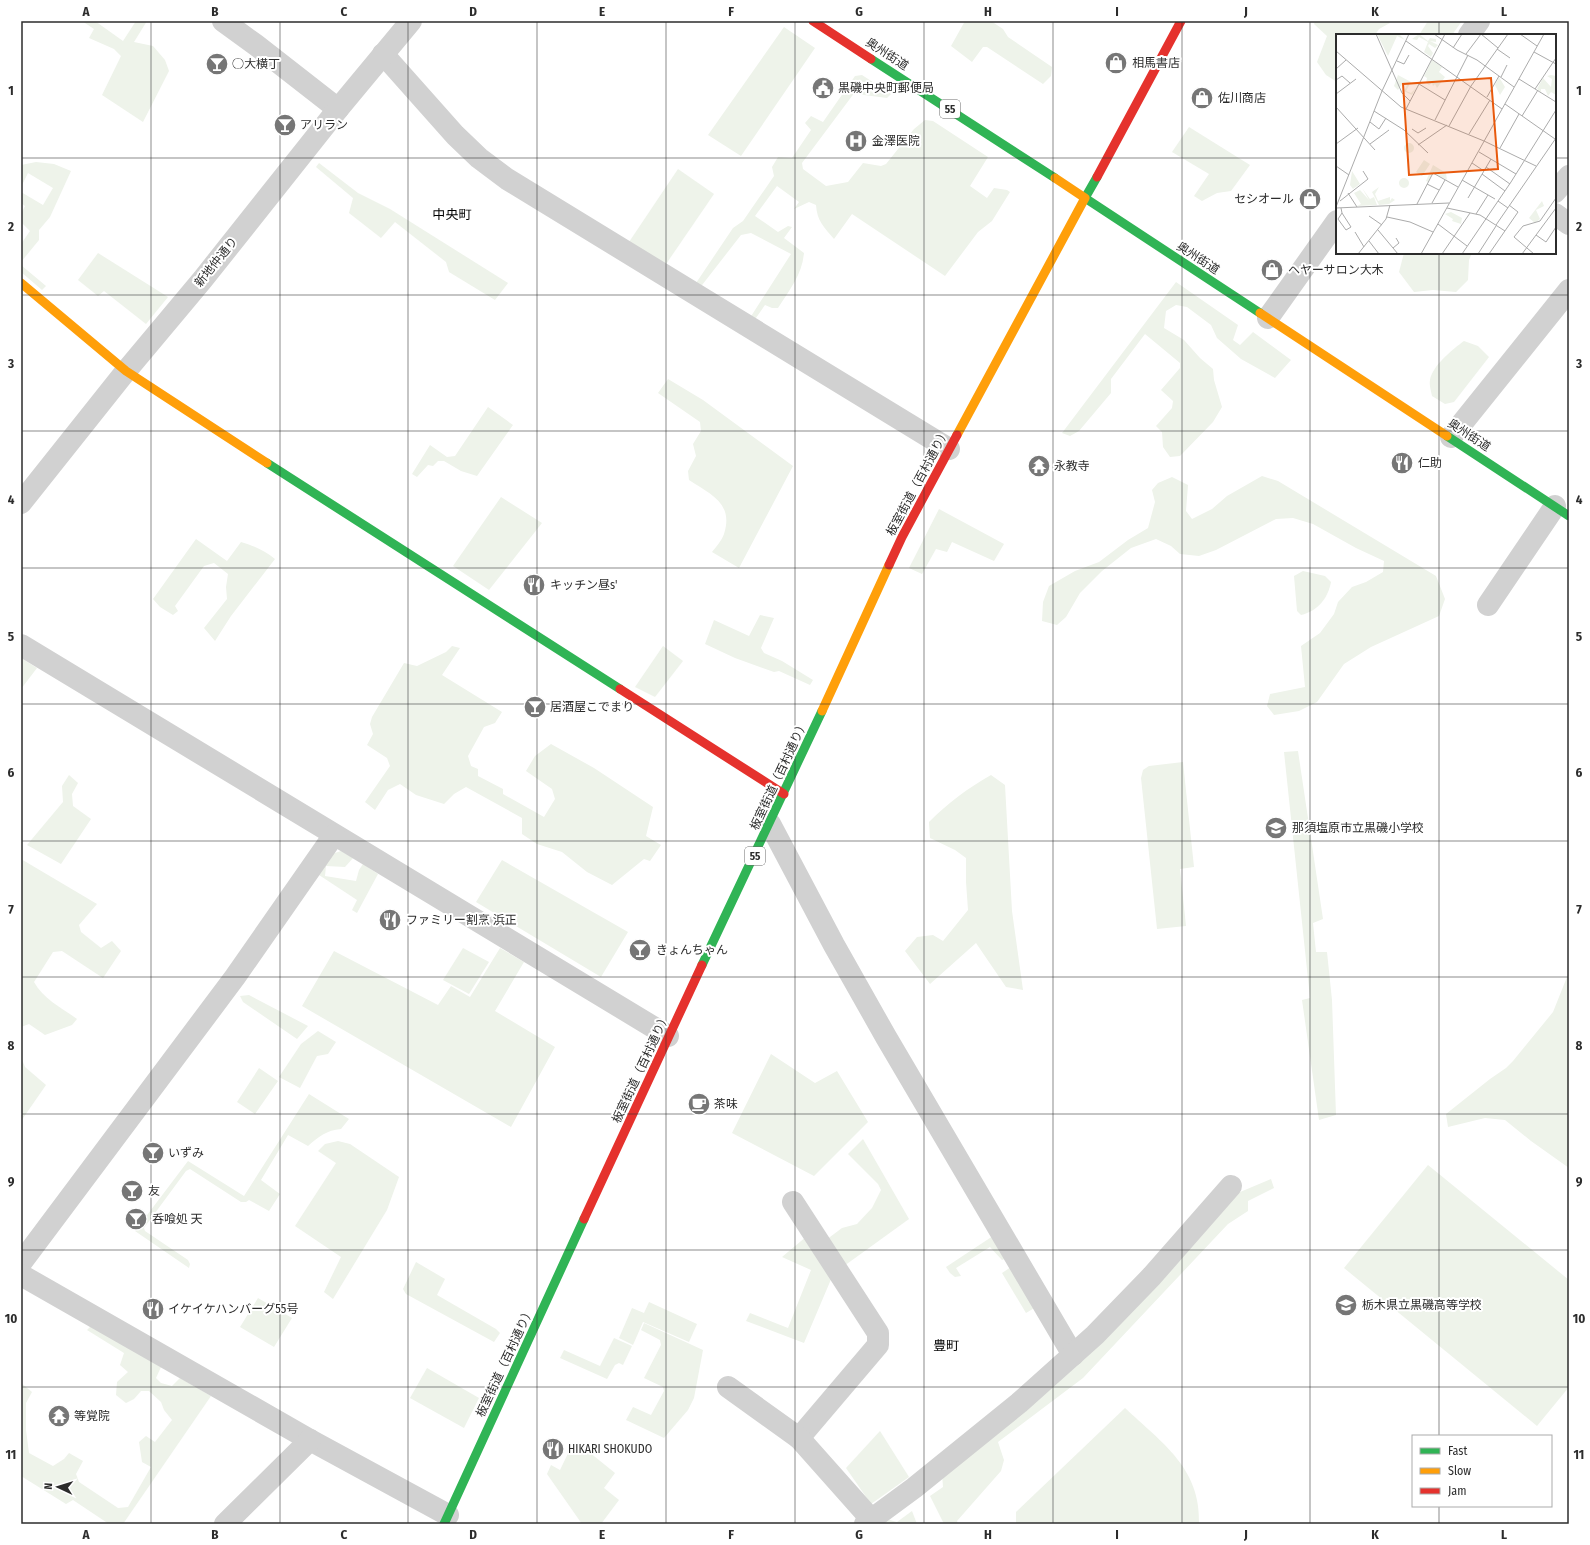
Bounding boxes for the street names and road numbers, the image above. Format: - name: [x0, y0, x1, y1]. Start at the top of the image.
- street label: 奥州街道: [863, 35, 911, 73]
- road number: 55: [940, 100, 960, 118]
- street label: 新地仲通り: [192, 234, 240, 290]
- street label: 奥州街道: [1174, 239, 1222, 277]
- street label: 奥州街道: [1445, 416, 1493, 454]
- street label: 板室街道（百村通り）: [884, 426, 952, 538]
- street label: 板室街道（百村通り）: [747, 718, 811, 832]
- road number: 55: [745, 847, 765, 865]
- street label: 板室街道（百村通り）: [609, 1011, 673, 1125]
- street label: 板室街道（百村通り）: [473, 1305, 537, 1419]

